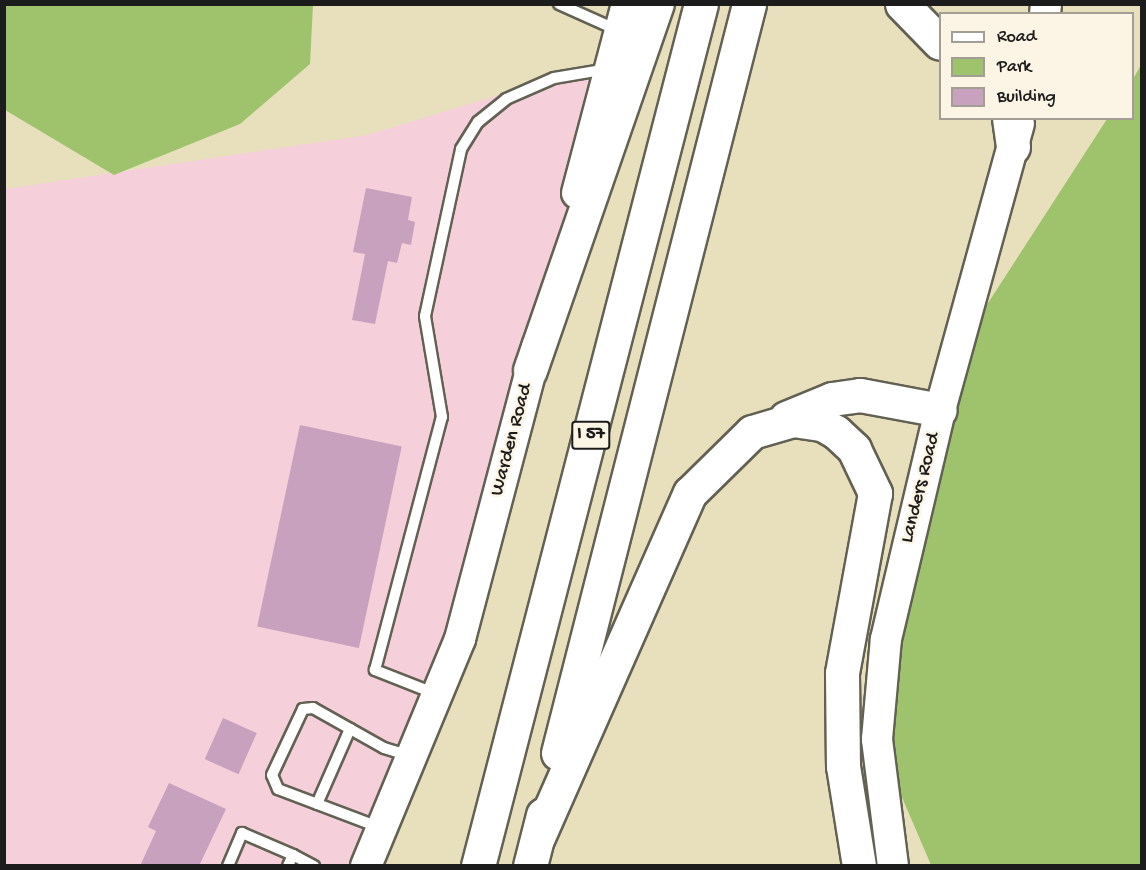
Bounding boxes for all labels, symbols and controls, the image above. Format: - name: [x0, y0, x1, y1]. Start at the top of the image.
- legend: [939, 12, 1134, 120]
- text: Road: [997, 27, 1036, 48]
- text: Park: [997, 57, 1031, 78]
- text: Building: [997, 87, 1056, 108]
- street label: Warden Road: [486, 381, 538, 499]
- road number: I 57: [570, 420, 612, 450]
- street label: Landers Road: [896, 430, 946, 546]

